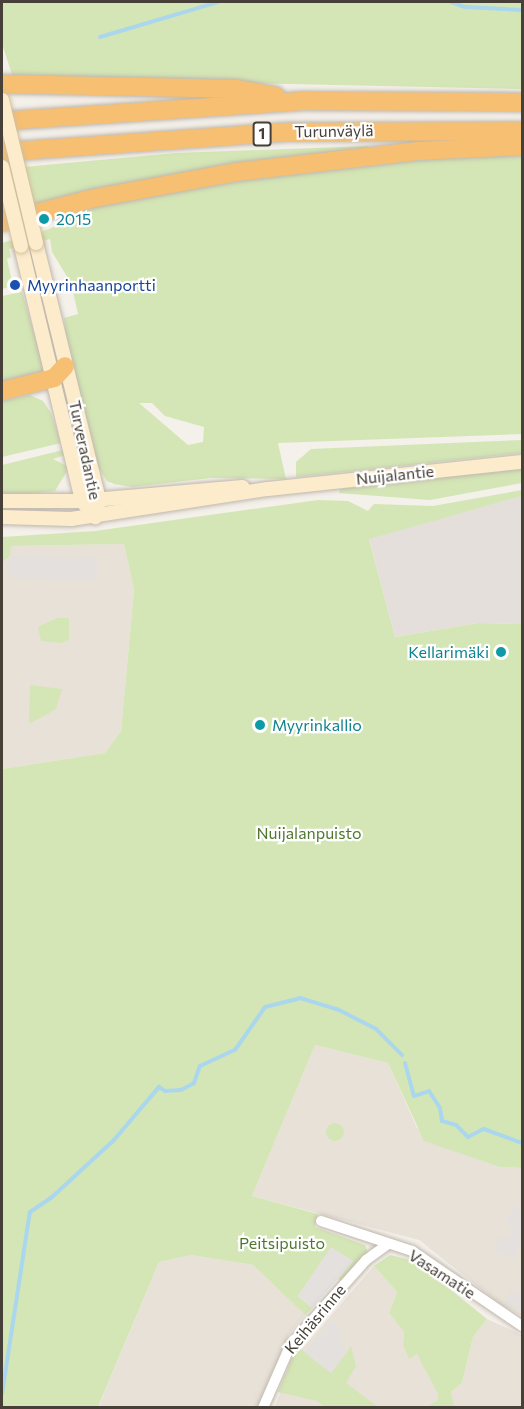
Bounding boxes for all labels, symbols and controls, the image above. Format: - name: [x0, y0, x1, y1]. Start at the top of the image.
- street label: Turunväylä: [294, 121, 374, 141]
- road number: 1: [252, 122, 272, 146]
- place label: 2015: [56, 209, 91, 229]
- marker: 2015: [37, 212, 51, 226]
- place label: Myyrinhaanportti: [27, 275, 156, 295]
- marker: Myyrinhaanportti: [8, 278, 22, 292]
- street label: Turveradantie: [65, 399, 105, 501]
- street label: Nuijalantie: [355, 461, 435, 489]
- place label: Kellarimäki: [408, 642, 489, 662]
- marker: Kellarimäki: [494, 645, 508, 659]
- place label: Myyrinkallio: [272, 715, 362, 735]
- marker: Myyrinkallio: [253, 718, 267, 732]
- park label: Nuijalanpuisto: [257, 823, 361, 843]
- park label: Peitsipuisto: [239, 1233, 325, 1253]
- street label: Vasamatie: [405, 1245, 479, 1303]
- street label: Keihäsrinne: [280, 1280, 350, 1358]

